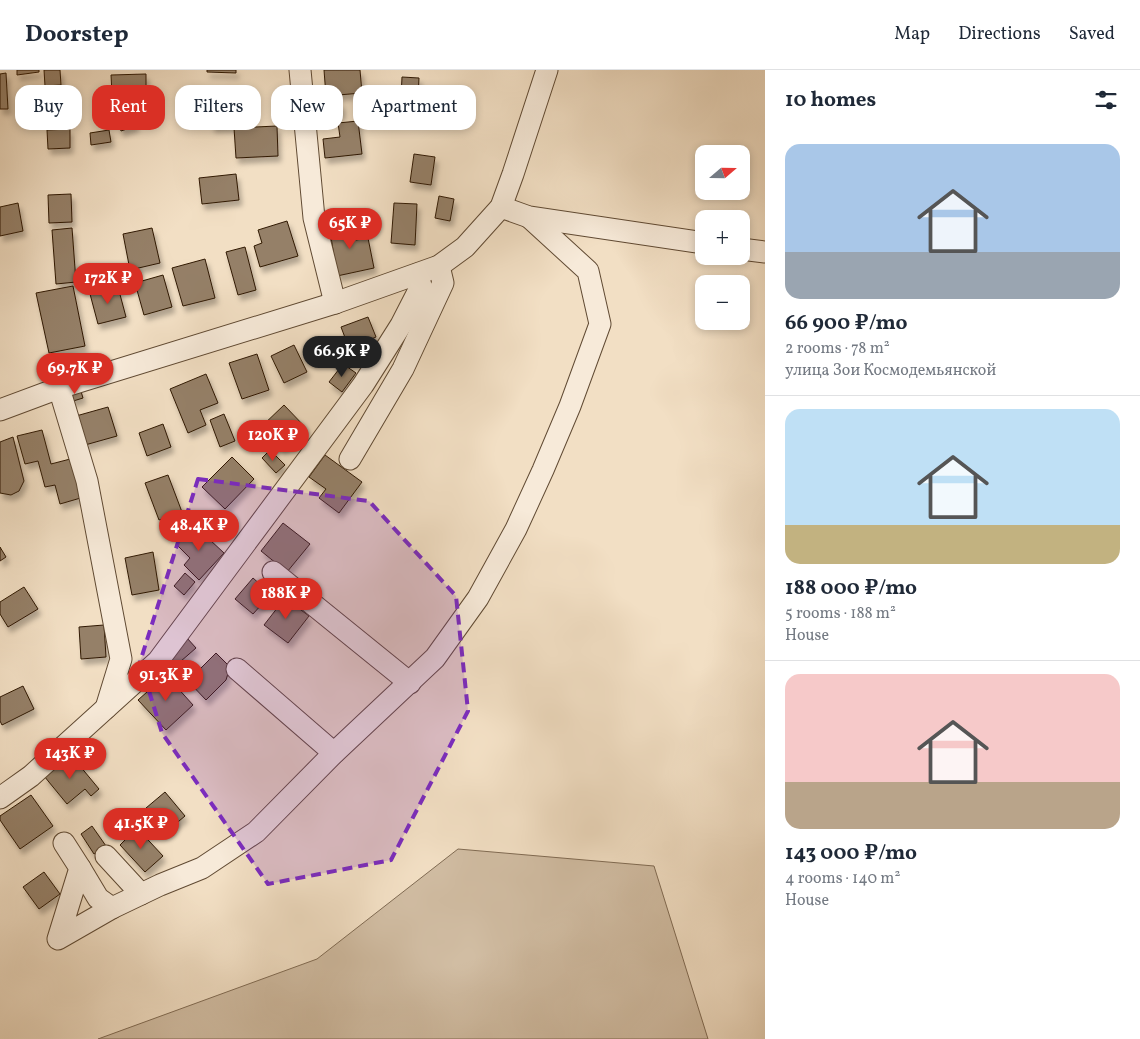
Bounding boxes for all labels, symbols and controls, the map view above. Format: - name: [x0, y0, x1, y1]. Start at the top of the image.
- text: Doorstep: [25, 18, 129, 52]
- text: Map: [894, 22, 930, 47]
- text: Directions: [958, 22, 1041, 47]
- text: Saved: [1069, 22, 1115, 47]
- chip: Buy: [15, 85, 82, 130]
- chip: Rent: [92, 85, 165, 130]
- chip: Filters: [175, 85, 261, 130]
- chip: New: [271, 85, 343, 130]
- chip: Apartment: [353, 85, 476, 130]
- text: 10 homes: [785, 86, 876, 115]
- icon: filters: [1092, 86, 1120, 114]
- north arrow: [695, 145, 750, 200]
- map controls: [695, 145, 750, 330]
- icon: home: [908, 176, 998, 266]
- pin: 65K ₽: [315, 208, 385, 250]
- button: +: [695, 210, 750, 265]
- text: 65K ₽: [329, 213, 371, 235]
- pin: 172K ₽: [67, 262, 149, 305]
- text: 172K ₽: [84, 268, 132, 290]
- button: −: [695, 275, 750, 330]
- text: 66 900 ₽/mo: [785, 309, 908, 338]
- pin: 66.9K ₽: [296, 336, 388, 378]
- text: 2 rooms · 78 m²: [785, 338, 890, 360]
- text: 66.9K ₽: [314, 341, 370, 363]
- pin: 69.7K ₽: [29, 352, 121, 395]
- text: 69.7K ₽: [47, 358, 103, 380]
- text: улица Зои Космодемьянской: [785, 360, 996, 382]
- pin: 120K ₽: [232, 420, 314, 462]
- text: 120K ₽: [248, 425, 298, 447]
- icon: home: [908, 442, 998, 532]
- pin: 48.4K ₽: [153, 510, 245, 552]
- text: 48.4K ₽: [170, 515, 228, 537]
- text: 188 000 ₽/mo: [785, 574, 917, 603]
- pin: 188K ₽: [245, 578, 327, 620]
- text: 188K ₽: [261, 583, 311, 605]
- text: 5 rooms · 188 m²: [785, 603, 896, 625]
- text: House: [785, 625, 829, 647]
- pin: 91.3K ₽: [120, 660, 212, 702]
- text: 91.3K ₽: [139, 665, 193, 687]
- icon: home: [908, 707, 998, 797]
- pin: 143K ₽: [29, 738, 111, 780]
- text: 143K ₽: [45, 743, 95, 765]
- pin: 41.5K ₽: [95, 808, 187, 850]
- text: 41.5K ₽: [114, 813, 168, 835]
- text: 143 000 ₽/mo: [785, 839, 917, 868]
- text: 4 rooms · 140 m²: [785, 868, 900, 890]
- text: House: [785, 890, 829, 912]

